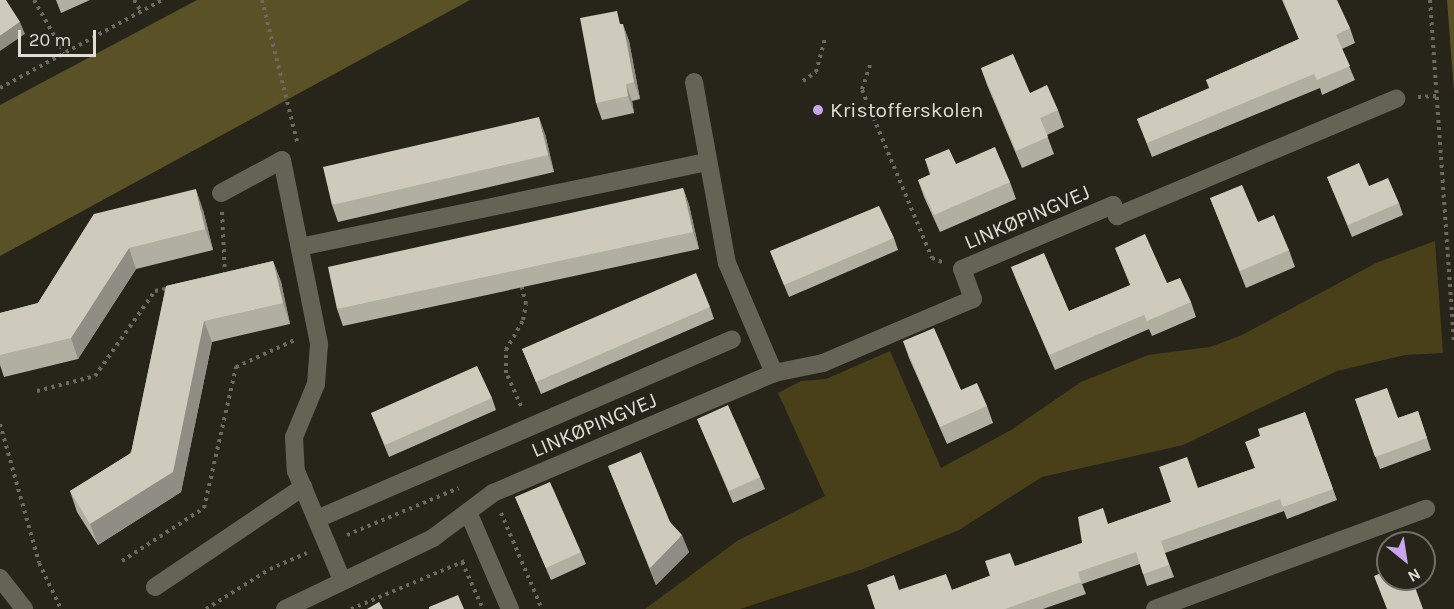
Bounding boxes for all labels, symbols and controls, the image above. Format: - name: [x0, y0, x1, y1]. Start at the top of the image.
- scale bar: [21, 18, 99, 56]
- text: 20 m: [29, 29, 71, 51]
- place label: Kristofferskolen: [830, 97, 983, 123]
- marker: Kristofferskolen: [811, 103, 825, 117]
- street label: LINKØPINGVEJ: [960, 179, 1094, 255]
- street label: LINKØPINGVEJ: [527, 387, 661, 463]
- north arrow: [1376, 531, 1436, 591]
- text: N: [1405, 564, 1424, 586]

